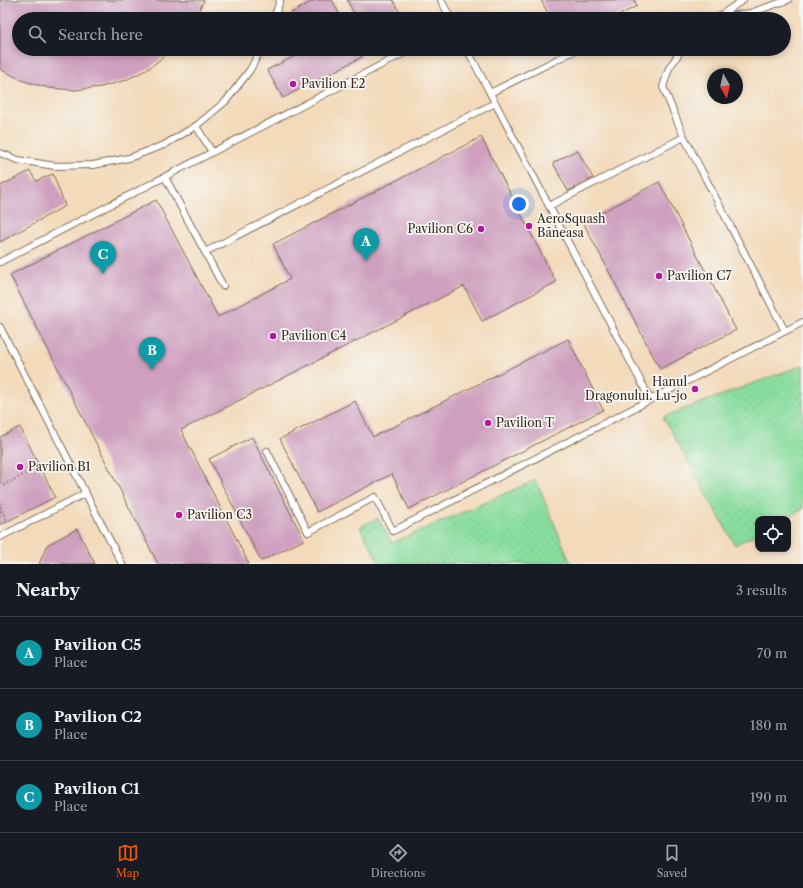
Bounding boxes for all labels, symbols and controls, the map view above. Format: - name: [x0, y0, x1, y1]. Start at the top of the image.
- search box: [12, 12, 791, 56]
- icon: search: [26, 23, 48, 45]
- text: Search here: [58, 25, 143, 44]
- north arrow: [707, 68, 743, 104]
- place label: Pavilion E2: [301, 76, 365, 91]
- marker: Pavilion E2: [288, 79, 298, 89]
- your location: [509, 194, 529, 214]
- place label: AeroSquash Băneasa: [536, 211, 606, 240]
- place label: Pavilion C6: [408, 221, 473, 236]
- marker: AeroSquash Băneasa: [524, 221, 534, 231]
- marker: Pavilion C6: [476, 224, 486, 234]
- pin: A: [353, 228, 379, 261]
- pin: C: [90, 241, 116, 274]
- place label: Pavilion C7: [667, 268, 731, 283]
- marker: Pavilion C7: [654, 271, 664, 281]
- place label: Pavilion C4: [281, 328, 346, 343]
- marker: Pavilion C4: [268, 331, 278, 341]
- pin: B: [139, 337, 165, 370]
- place label: Hanul Dragonului. Lu-jo: [585, 374, 687, 403]
- marker: Hanul Dragonului. Lu-jo: [690, 384, 700, 394]
- place label: Pavilion T: [496, 415, 554, 430]
- marker: Pavilion T: [483, 418, 493, 428]
- place label: Pavilion B1: [28, 459, 91, 474]
- marker: Pavilion B1: [15, 462, 25, 472]
- place label: Pavilion C3: [187, 507, 252, 522]
- marker: Pavilion C3: [174, 510, 184, 520]
- map controls: [755, 516, 791, 552]
- button: locate: [755, 516, 791, 552]
- text: Nearby: [16, 580, 80, 600]
- text: 3 results: [736, 582, 787, 598]
- text: Pavilion C5: [54, 635, 141, 654]
- text: A: [24, 645, 34, 661]
- text: 70 m: [757, 645, 787, 661]
- text: Place: [54, 654, 87, 670]
- text: Pavilion C2: [54, 707, 142, 726]
- text: B: [24, 717, 34, 733]
- text: 180 m: [750, 717, 787, 733]
- text: Place: [54, 726, 87, 742]
- text: Pavilion C1: [54, 779, 140, 798]
- text: C: [24, 789, 34, 805]
- text: 190 m: [750, 789, 787, 805]
- text: Place: [54, 798, 87, 814]
- tab: Map: [116, 842, 139, 880]
- tab: Directions: [371, 842, 425, 880]
- tab: Saved: [657, 842, 687, 880]

